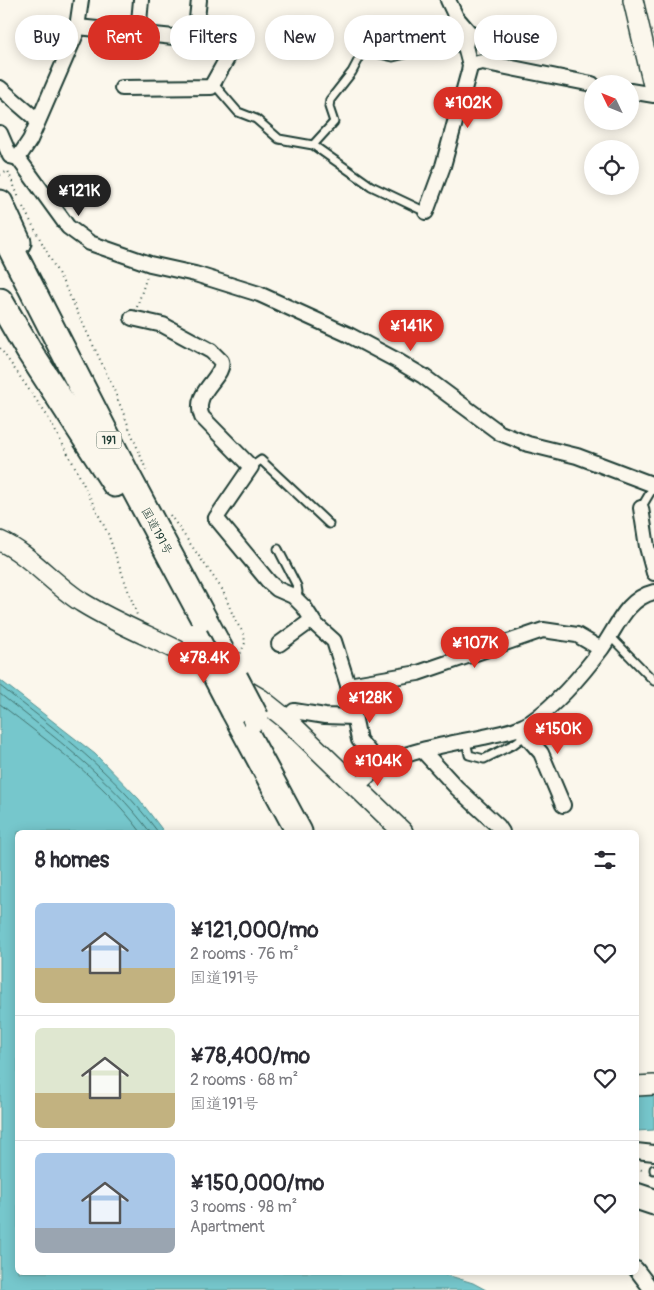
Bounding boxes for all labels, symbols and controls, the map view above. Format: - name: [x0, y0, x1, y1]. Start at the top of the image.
- chip: Buy: [15, 15, 78, 60]
- chip: Rent: [88, 15, 160, 60]
- chip: Filters: [170, 15, 255, 60]
- chip: New: [265, 15, 334, 60]
- chip: Apartment: [344, 15, 464, 60]
- chip: House: [474, 15, 557, 60]
- north arrow: [584, 75, 639, 130]
- map controls: [584, 75, 639, 195]
- pin: ¥102K: [433, 86, 503, 129]
- text: ¥102K: [445, 93, 491, 113]
- button: locate: [584, 140, 639, 195]
- pin: ¥121K: [44, 174, 114, 217]
- text: ¥121K: [58, 181, 100, 201]
- pin: ¥141K: [376, 310, 446, 352]
- text: ¥141K: [390, 316, 432, 336]
- road number: 191: [96, 432, 122, 448]
- street label: 国道191号: [138, 505, 175, 558]
- pin: ¥107K: [440, 626, 510, 669]
- text: ¥107K: [452, 633, 498, 653]
- pin: ¥78.4K: [163, 642, 245, 684]
- text: ¥78.4K: [179, 648, 229, 668]
- pin: ¥128K: [335, 682, 405, 724]
- text: ¥128K: [348, 688, 392, 708]
- pin: ¥150K: [523, 712, 593, 755]
- text: ¥150K: [535, 719, 581, 739]
- pin: ¥104K: [343, 744, 413, 787]
- text: ¥104K: [354, 751, 402, 771]
- icon: filters: [591, 846, 619, 874]
- text: 8 homes: [35, 847, 109, 874]
- text: ¥121,000/mo: [190, 917, 319, 944]
- icon: home: [75, 923, 135, 983]
- icon: heart: [591, 939, 619, 967]
- text: 2 rooms · 76 m²: [190, 944, 299, 964]
- text: 国道191号: [190, 968, 259, 988]
- text: ¥78,400/mo: [190, 1043, 310, 1070]
- icon: home: [75, 1048, 135, 1108]
- icon: heart: [591, 1064, 619, 1092]
- text: 2 rooms · 68 m²: [190, 1070, 298, 1090]
- text: 国道191号: [190, 1094, 259, 1114]
- text: ¥150,000/mo: [190, 1170, 324, 1197]
- icon: home: [75, 1173, 135, 1233]
- icon: heart: [591, 1189, 619, 1217]
- text: 3 rooms · 98 m²: [190, 1197, 297, 1217]
- text: Apartment: [190, 1217, 265, 1237]

